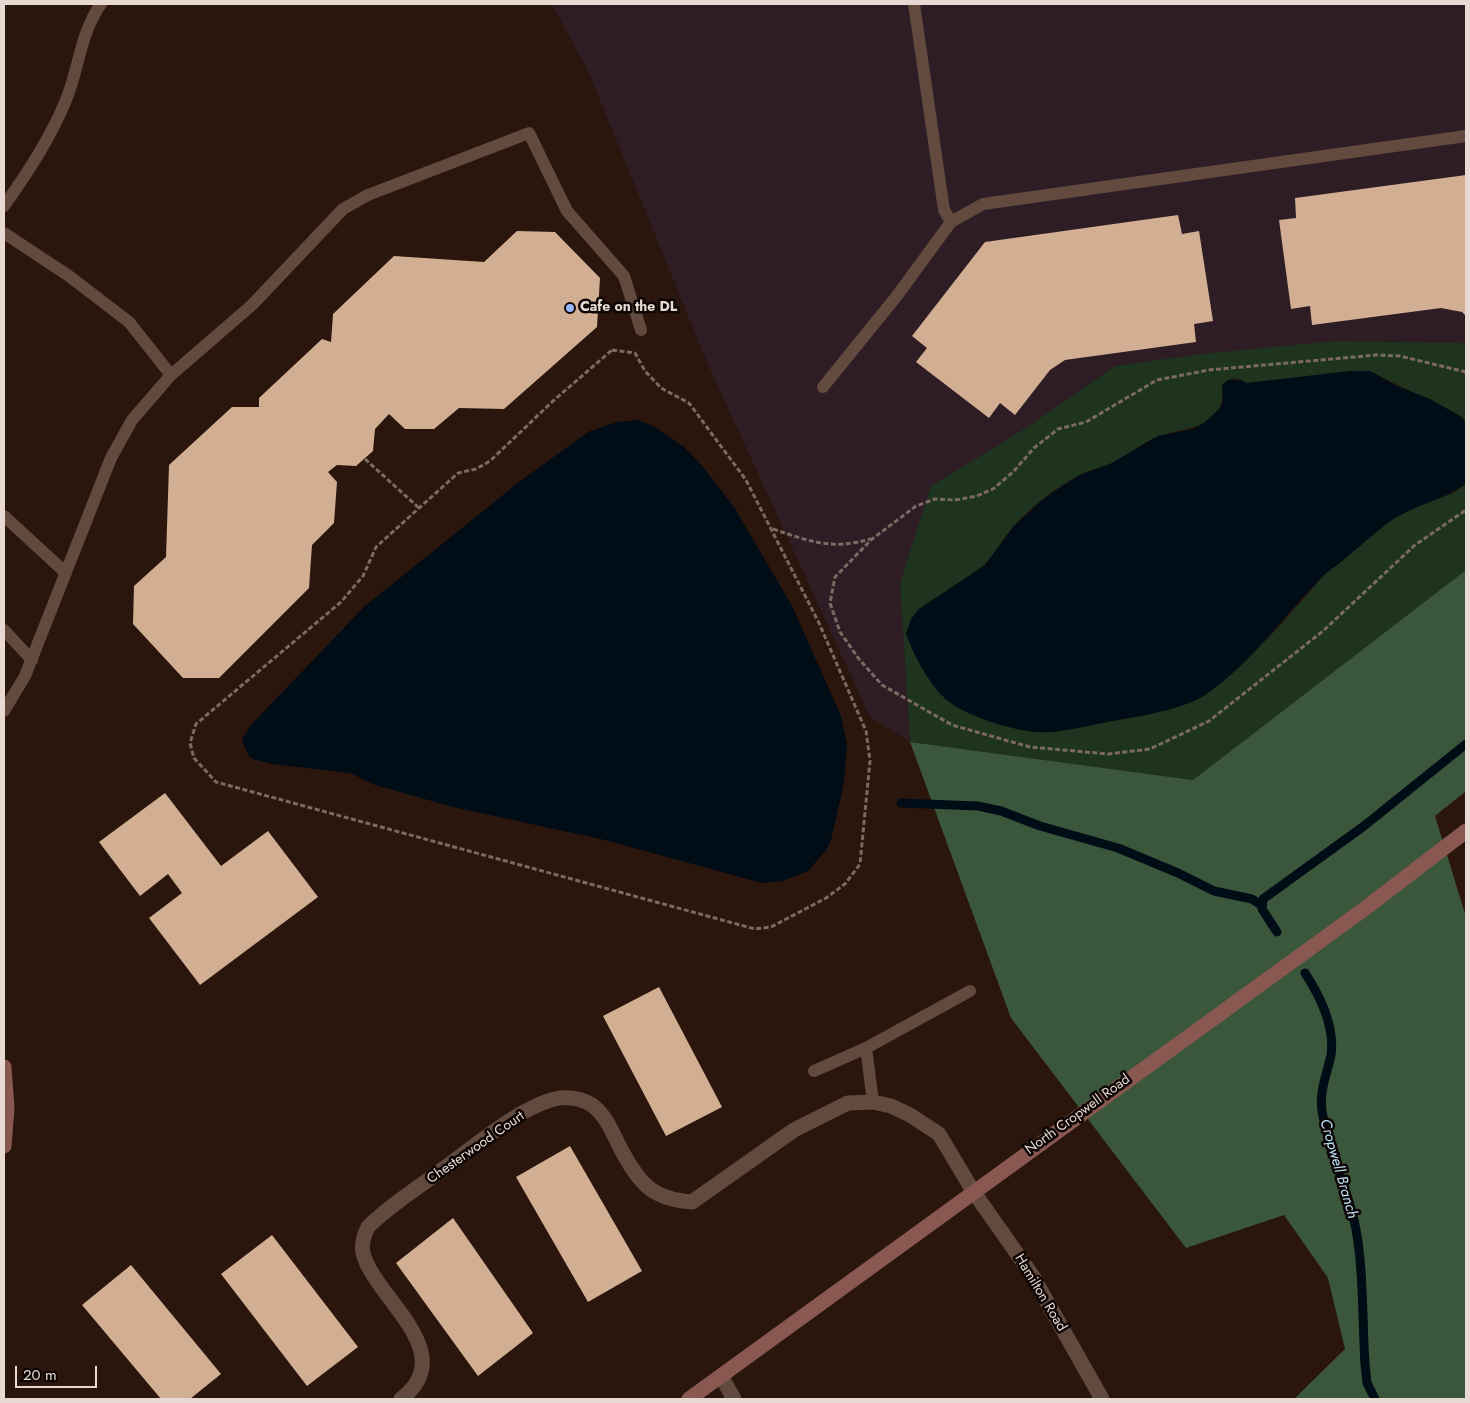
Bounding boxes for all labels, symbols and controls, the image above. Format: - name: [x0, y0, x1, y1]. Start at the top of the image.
- place label: Cafe on the DL: [580, 300, 677, 316]
- marker: Cafe on the DL: [564, 302, 576, 314]
- street label: North Cropwell Road: [1022, 1071, 1134, 1159]
- street label: Chesterwood Court: [424, 1108, 528, 1188]
- water label: Cropwell Branch: [1315, 1117, 1361, 1221]
- street label: Hamilton Road: [1010, 1251, 1070, 1335]
- scale bar: [18, 1356, 100, 1388]
- text: 20 m: [23, 1364, 57, 1386]

